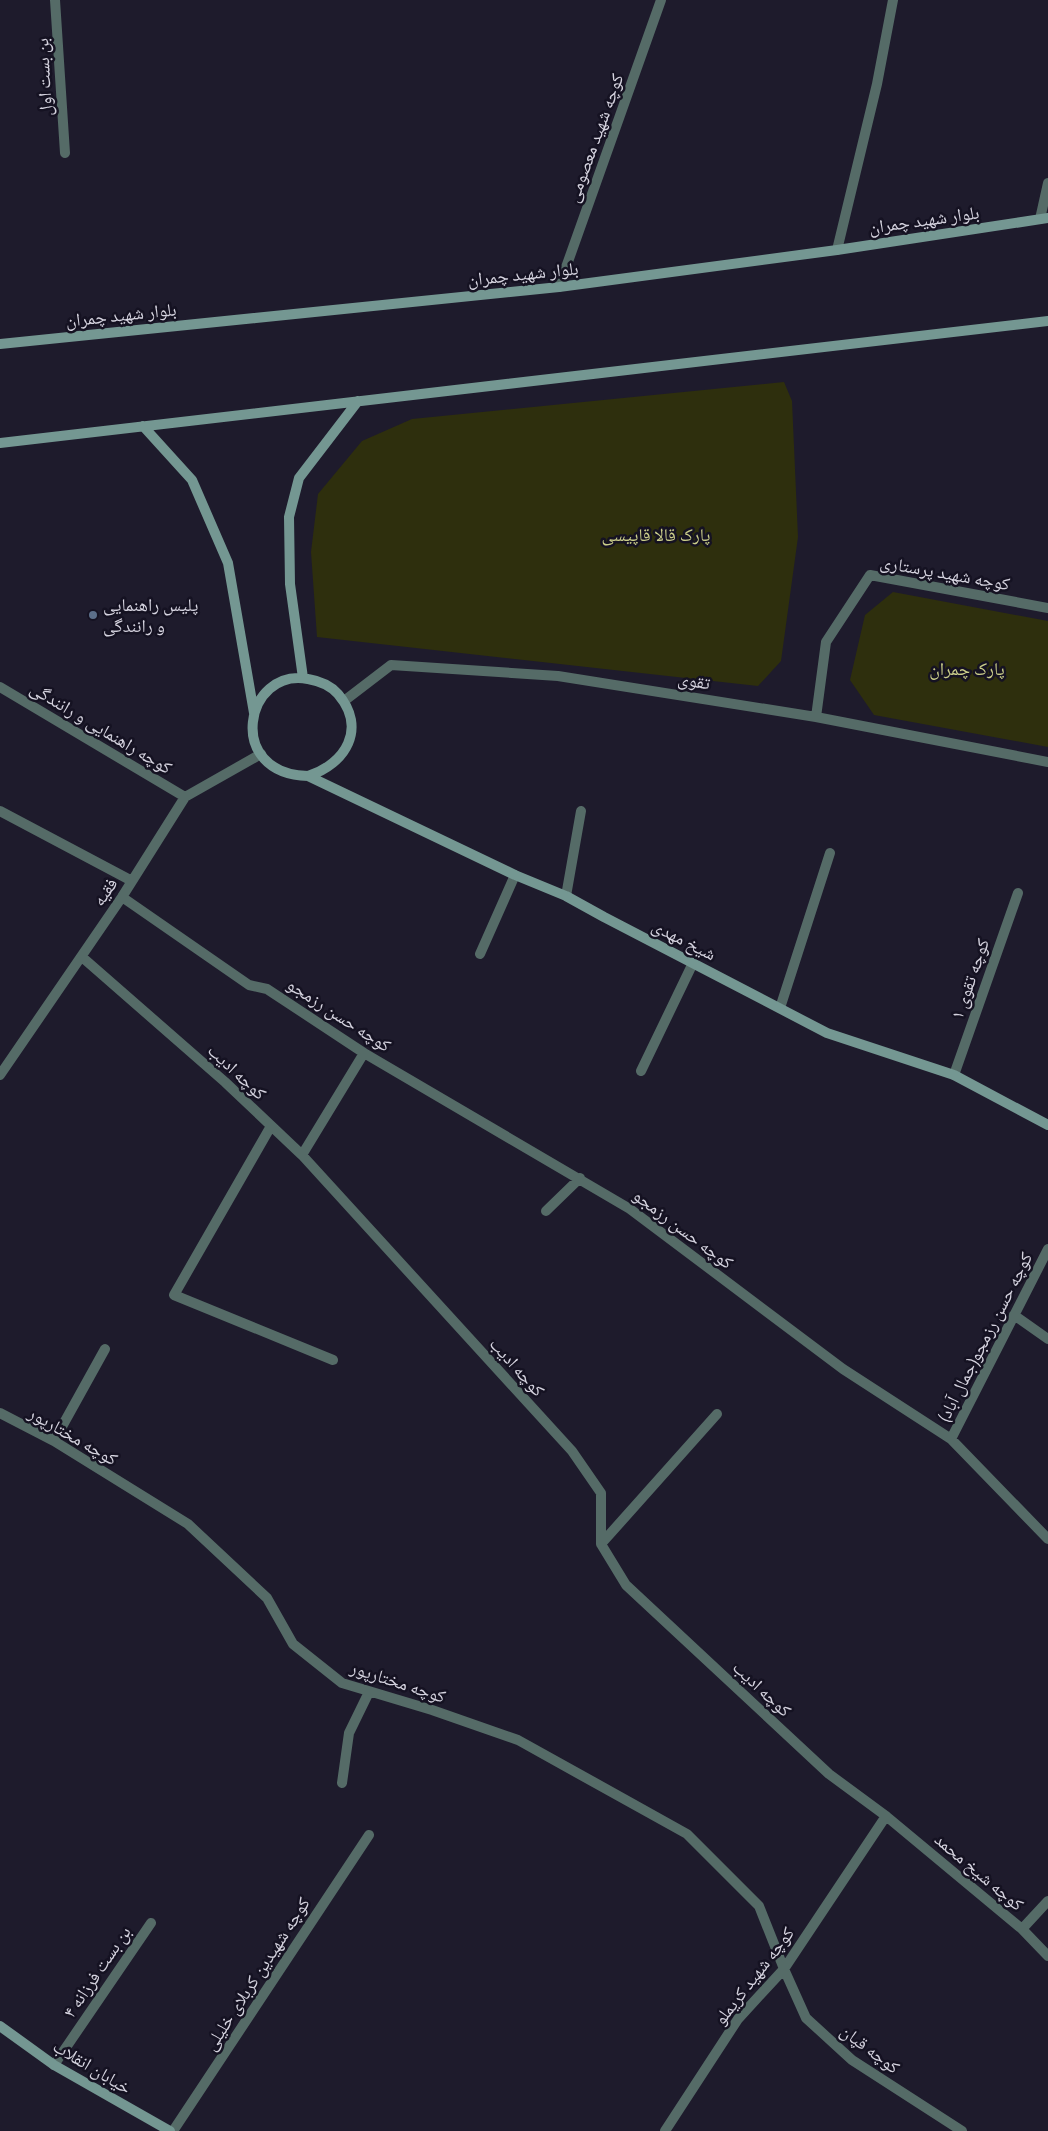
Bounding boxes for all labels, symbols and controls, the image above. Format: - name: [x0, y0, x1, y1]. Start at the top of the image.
- street label: بن بست اول: [30, 37, 57, 117]
- street label: کوچه شهید معصومی: [561, 70, 629, 205]
- street label: بلوار شهید چمران: [867, 200, 981, 239]
- street label: بلوار شهید چمران: [466, 256, 580, 291]
- street label: بلوار شهید چمران: [64, 297, 178, 332]
- park label: پارک قالا قاپیسی: [602, 523, 710, 546]
- street label: کوچه شهید پرستاری: [878, 550, 1012, 595]
- place label: پلیس راهنمایی و رانندگی: [103, 593, 198, 637]
- marker: پلیس راهنمایی و رانندگی: [87, 609, 99, 621]
- park label: پارک چمران: [929, 657, 1005, 680]
- street label: تقوی: [676, 667, 712, 694]
- street label: کوچه راهنمایی و رانندگی: [26, 676, 177, 779]
- street label: فقیه: [87, 873, 122, 910]
- street label: شیخ مهدی: [648, 914, 720, 966]
- street label: کوچه تقوی ۱: [945, 935, 994, 1022]
- street label: کوچه حسن رزمجو: [283, 972, 396, 1057]
- street label: کوچه ادیب: [203, 1039, 272, 1105]
- street label: کوچه حسن رزمجو: [629, 1183, 738, 1274]
- street label: کوچه حسن رزمجو(جمال آباد): [932, 1248, 1038, 1425]
- street label: کوچه ادیب: [485, 1332, 550, 1401]
- street label: کوچه مختارپور: [24, 1400, 122, 1471]
- street label: کوچه مختارپور: [347, 1655, 449, 1708]
- street label: کوچه ادیب: [728, 1656, 797, 1722]
- street label: کوچه شیخ محمد: [929, 1828, 1029, 1917]
- street label: کوچه شهیدین کربلای خلیلی: [198, 1892, 315, 2055]
- street label: بن بست فرزانه ۴: [57, 1921, 136, 2022]
- street label: کوچه شهید کریملو: [708, 1922, 799, 2029]
- street label: کوچه قپان: [836, 2019, 905, 2079]
- street label: خیابان انقلاب: [49, 2034, 136, 2099]

